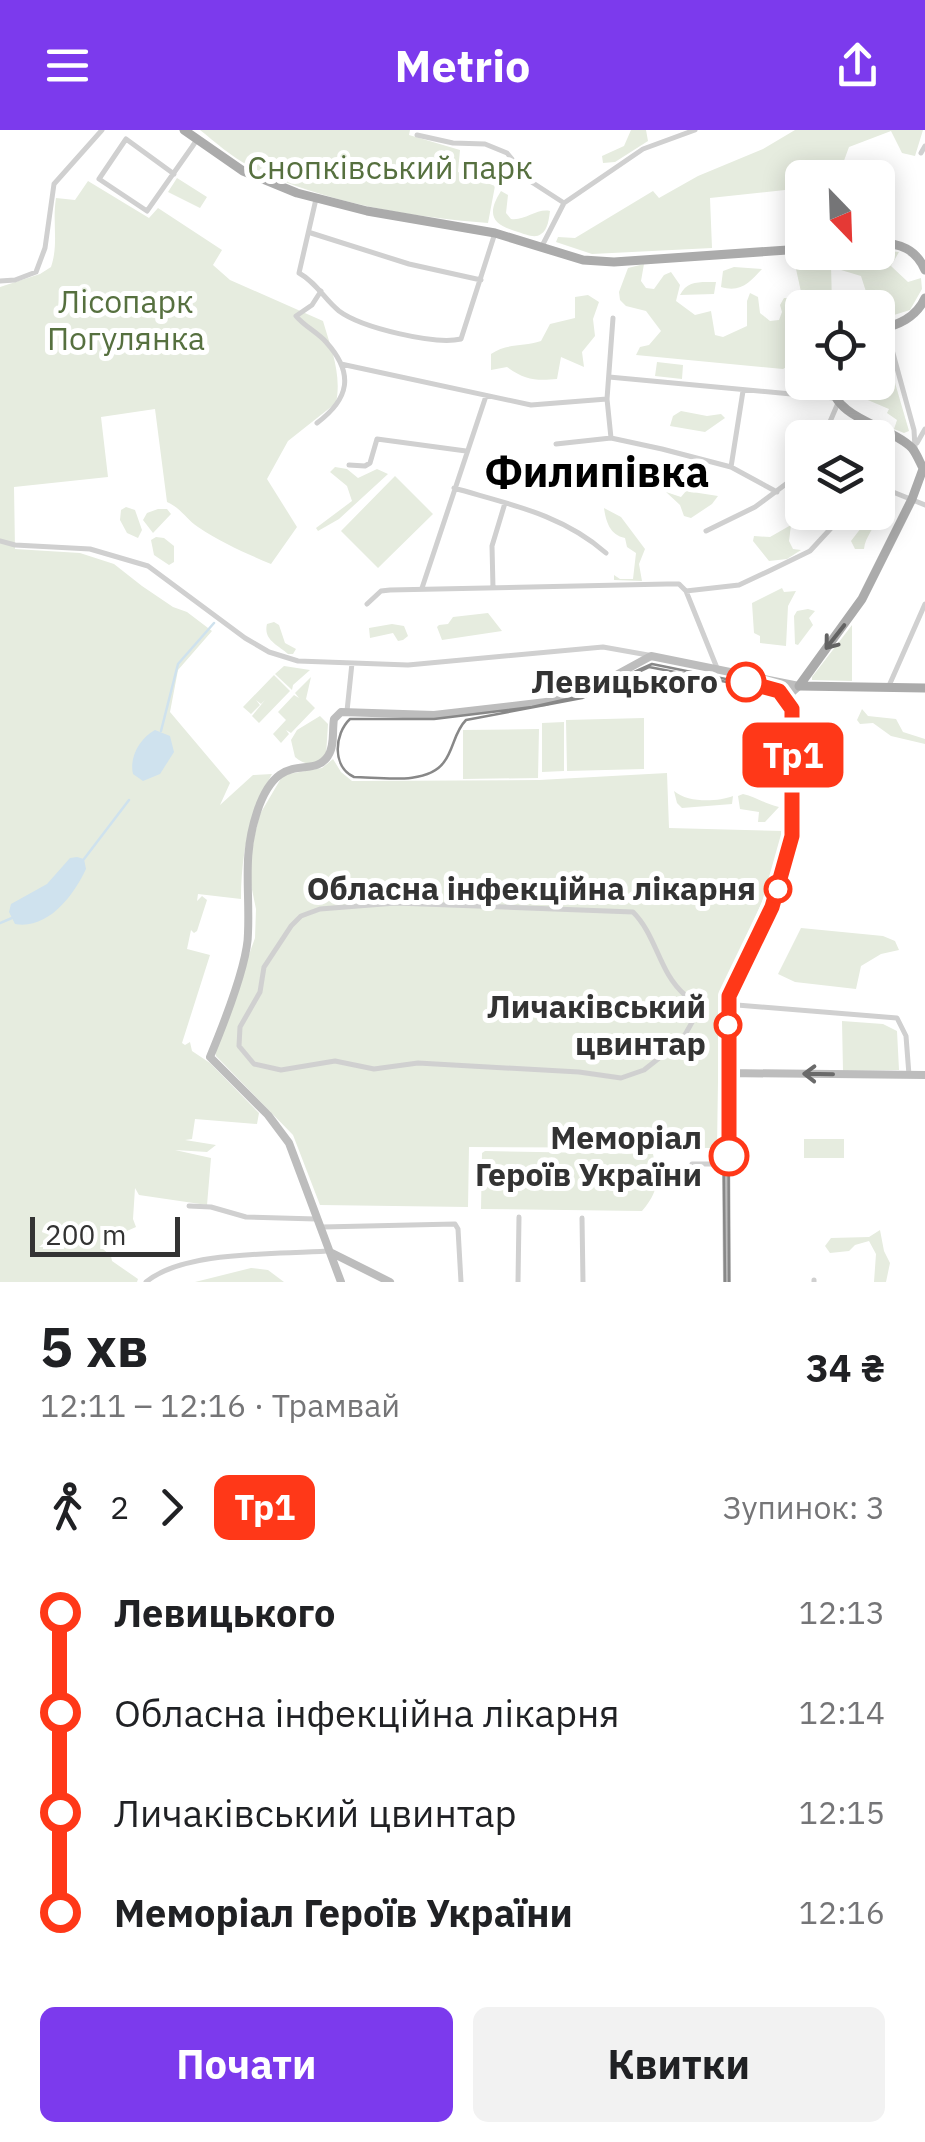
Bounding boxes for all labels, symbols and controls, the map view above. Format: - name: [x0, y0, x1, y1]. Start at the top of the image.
- text: Metrio: [395, 36, 530, 94]
- icon: menu: [40, 38, 95, 93]
- icon: share: [830, 38, 885, 93]
- park label: Снопківський парк: [247, 146, 533, 188]
- north arrow: [785, 160, 895, 270]
- map controls: [785, 160, 895, 530]
- park label: Лісопарк Погулянка: [47, 280, 205, 359]
- button: locate: [785, 290, 895, 400]
- button: layers: [785, 420, 895, 530]
- district label: Филипівка: [485, 444, 709, 499]
- one-way arrow: [824, 624, 846, 650]
- place label: Левицького: [532, 660, 718, 702]
- marker: Левицького: [727, 663, 765, 701]
- line badge: Тр1: [736, 722, 850, 788]
- text: Тр1: [762, 732, 824, 778]
- place label: Обласна інфекційна лікарня: [307, 867, 756, 909]
- marker: Обласна інфекційна лікарня: [765, 876, 791, 902]
- place label: Личаківський цвинтар: [487, 985, 706, 1064]
- marker: Личаківський цвинтар: [715, 1012, 741, 1038]
- one-way arrow: [802, 1065, 834, 1084]
- place label: Меморіал Героїв України: [475, 1116, 702, 1195]
- marker: Меморіал Героїв України: [710, 1137, 748, 1175]
- scale bar: [30, 1212, 180, 1256]
- text: 200 m: [45, 1216, 126, 1253]
- text: 5 хв: [40, 1311, 148, 1382]
- text: 34 ₴: [806, 1343, 885, 1392]
- text: 12:11 – 12:16 · Трамвай: [40, 1384, 400, 1426]
- icon: walk: [40, 1480, 95, 1535]
- icon: forward: [144, 1480, 199, 1535]
- text: Тр1: [234, 1484, 295, 1530]
- text: 2: [110, 1486, 129, 1528]
- text: Зупинок: 3: [722, 1486, 885, 1528]
- text: Левицького: [114, 1588, 335, 1637]
- text: 12:13: [799, 1591, 885, 1633]
- text: Обласна інфекційна лікарня: [114, 1688, 620, 1737]
- text: 12:14: [799, 1691, 885, 1733]
- text: Личаківський цвинтар: [114, 1788, 517, 1837]
- text: 12:15: [799, 1791, 885, 1833]
- text: Меморіал Героїв України: [114, 1888, 573, 1937]
- text: 12:16: [799, 1891, 885, 1933]
- button: Почати: [40, 2007, 453, 2122]
- button: Квитки: [473, 2007, 885, 2122]

